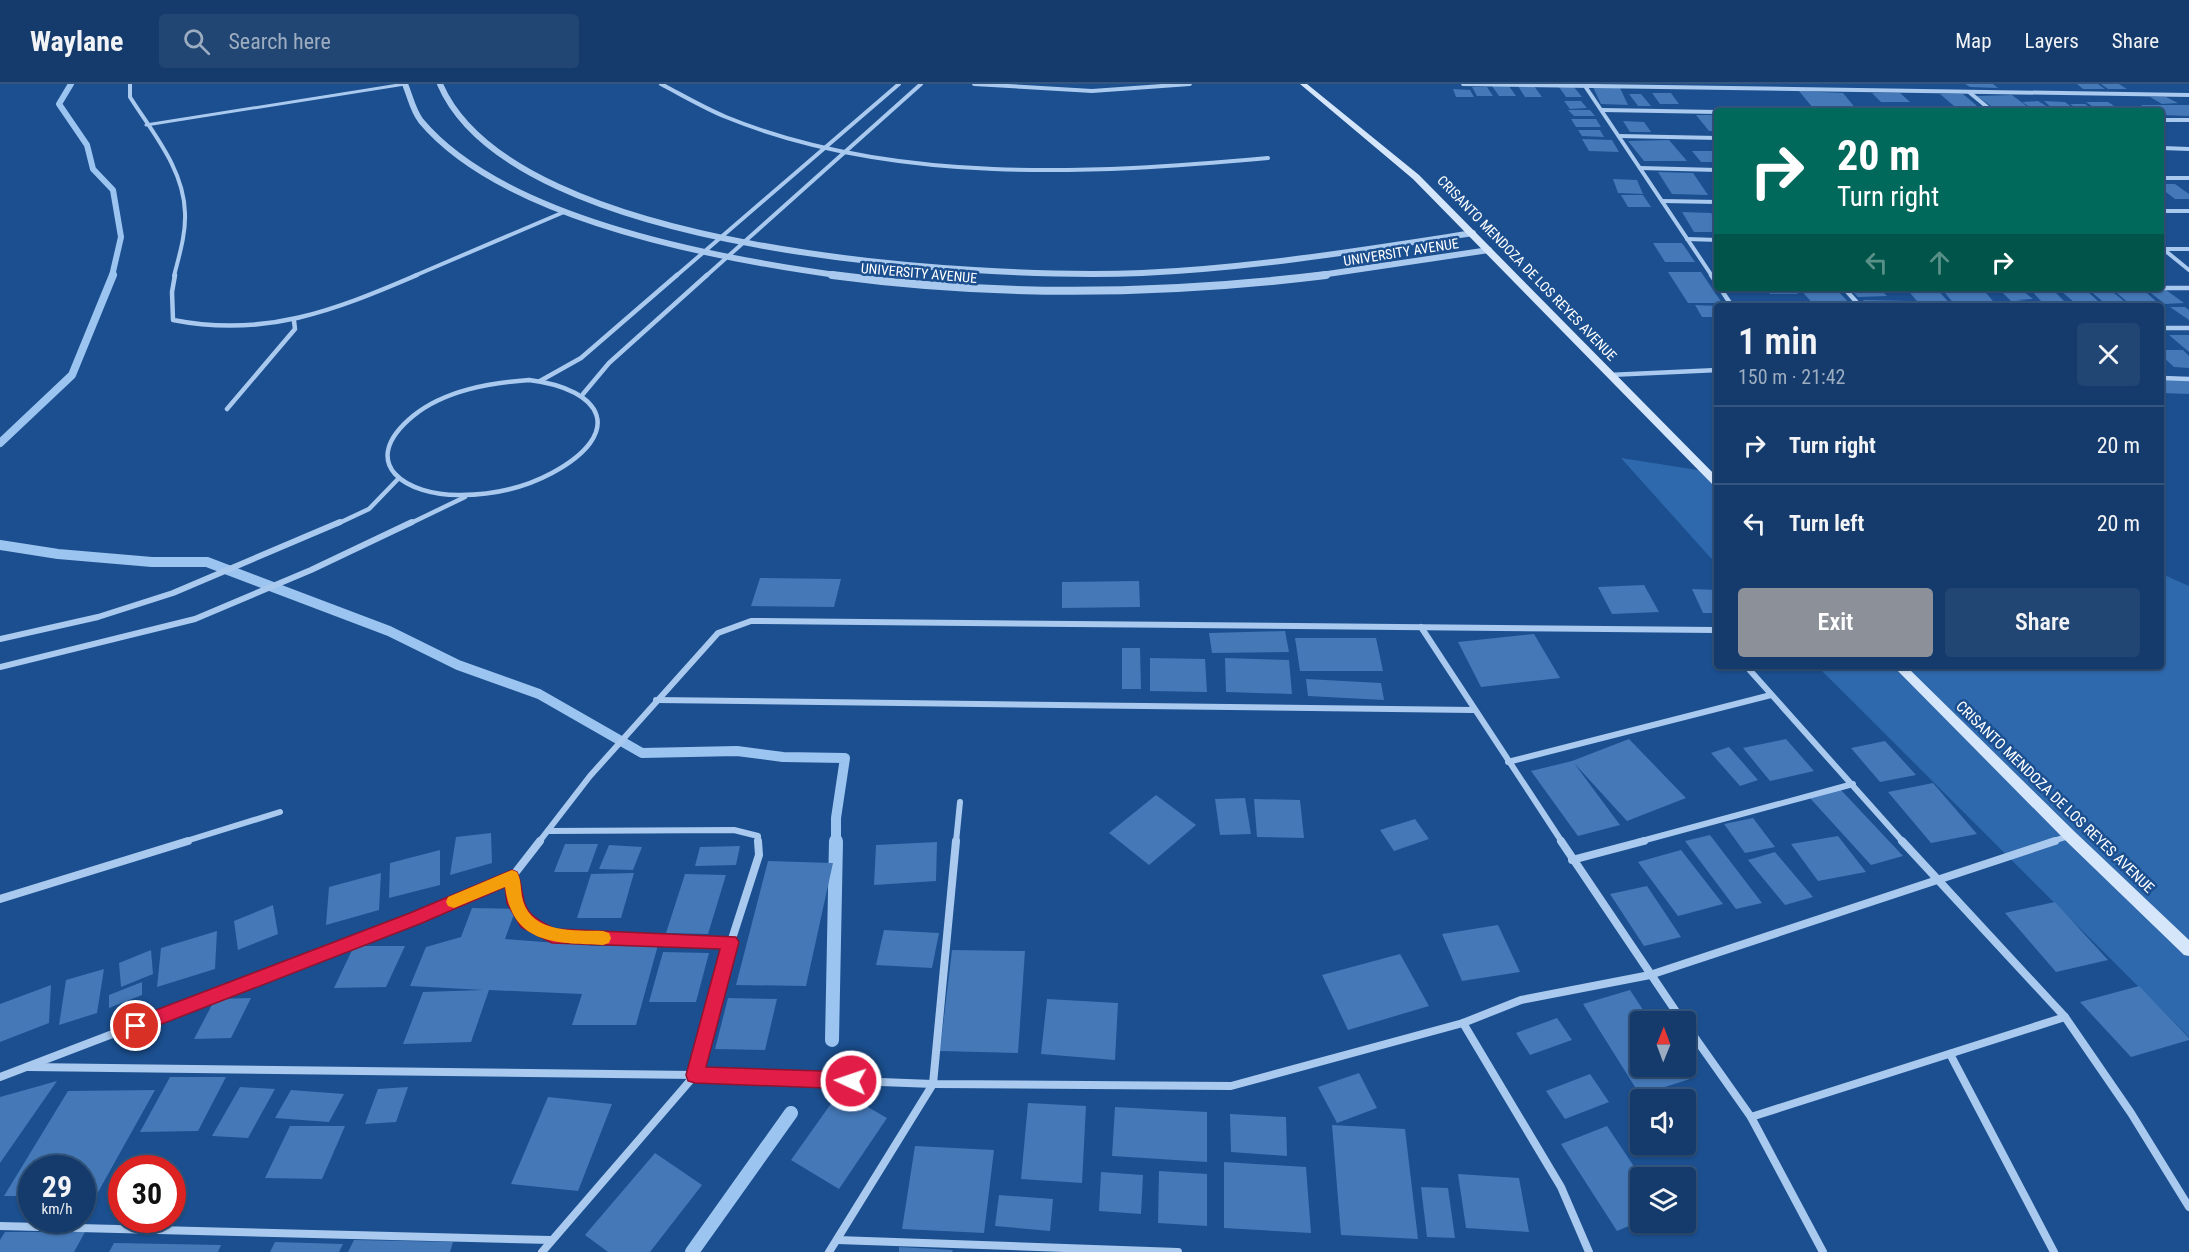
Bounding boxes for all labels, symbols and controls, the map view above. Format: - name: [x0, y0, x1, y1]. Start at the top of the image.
- search box: [159, 14, 579, 68]
- text: Waylane: [30, 25, 123, 58]
- icon: search: [180, 25, 213, 58]
- text: Search here: [228, 29, 331, 54]
- text: Map: [1955, 29, 1992, 53]
- text: Layers: [2025, 29, 2079, 53]
- text: Share: [2112, 29, 2159, 53]
- text: 20 m: [1837, 131, 1920, 180]
- icon: right: [1738, 132, 1816, 210]
- street label: CRISANTO MENDOZA DE LOS REYES AVENUE: [1434, 172, 1620, 364]
- text: Turn right: [1837, 181, 1939, 213]
- street label: UNIVERSITY AVENUE: [1342, 235, 1460, 269]
- icon: left: [1860, 246, 1893, 279]
- icon: ahead: [1923, 246, 1956, 279]
- icon: right: [1986, 246, 2019, 279]
- street label: UNIVERSITY AVENUE: [860, 260, 978, 286]
- text: 1 min: [1738, 321, 1818, 363]
- button: close: [2077, 323, 2140, 386]
- text: 150 m · 21:42: [1738, 365, 1845, 389]
- icon: right: [1738, 429, 1771, 462]
- text: Turn right: [1789, 433, 1876, 458]
- text: 20 m: [2097, 433, 2140, 458]
- icon: left: [1738, 507, 1771, 540]
- text: Turn left: [1789, 511, 1864, 536]
- text: 20 m: [2097, 511, 2140, 536]
- button: Exit: [1738, 588, 1933, 657]
- button: Share: [1945, 588, 2140, 657]
- street label: CRISANTO MENDOZA DE LOS REYES AVENUE: [1952, 697, 2158, 897]
- pin: [110, 1000, 161, 1051]
- icon: arrive: [119, 1009, 152, 1042]
- north arrow: [1630, 1011, 1696, 1077]
- map controls: [1630, 1011, 1696, 1233]
- position arrow: [819, 1049, 883, 1113]
- button: sound: [1630, 1089, 1696, 1155]
- speed limit sign: 30: [108, 1155, 186, 1233]
- button: layers: [1630, 1167, 1696, 1233]
- text: 29: [42, 1169, 72, 1204]
- text: km/h: [42, 1200, 72, 1218]

